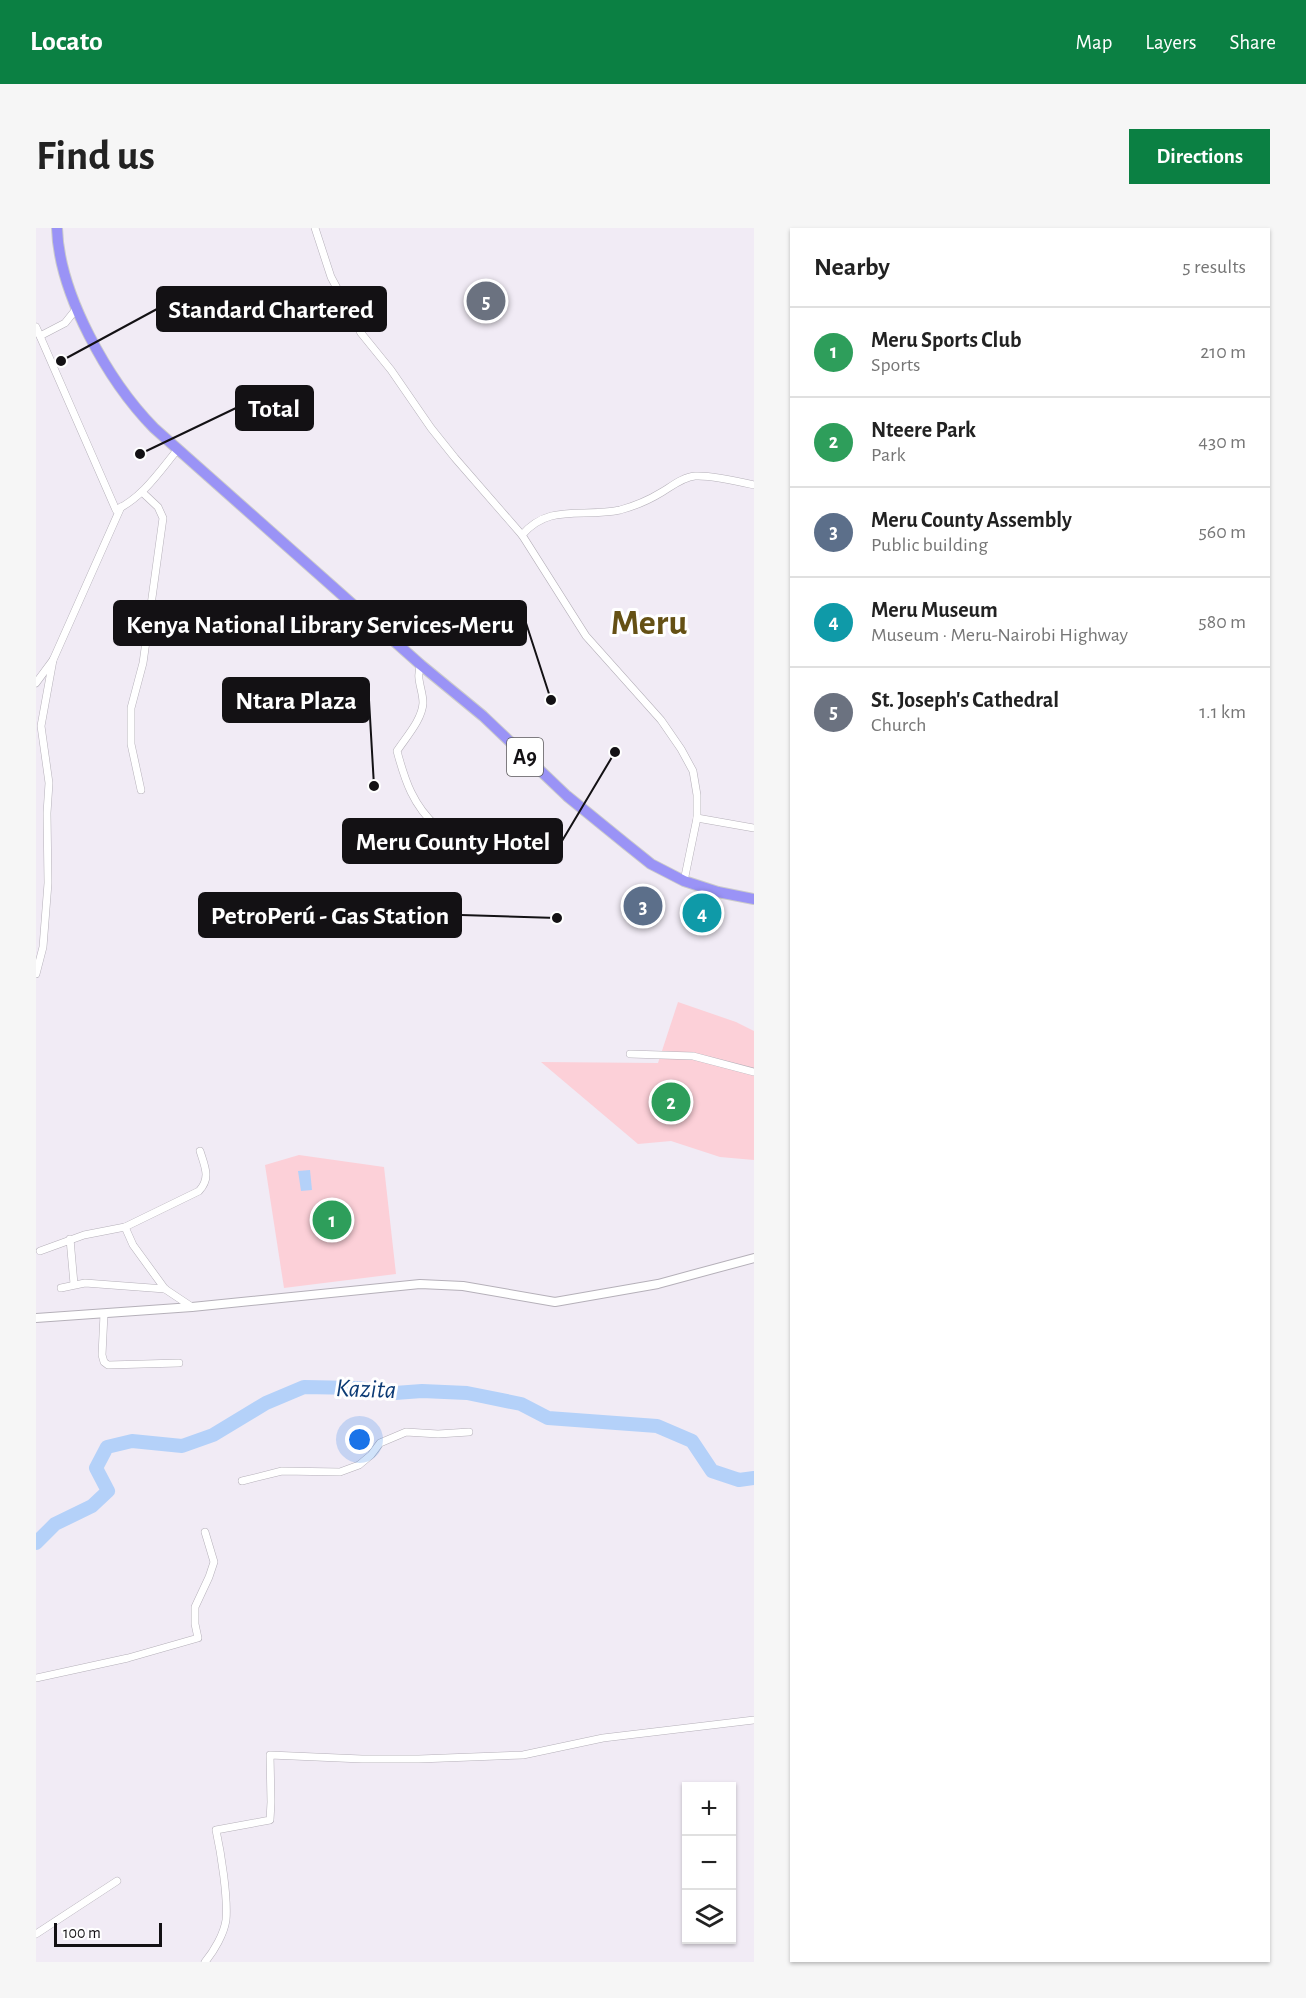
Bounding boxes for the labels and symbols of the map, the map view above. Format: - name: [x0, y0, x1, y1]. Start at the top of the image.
- pin: 5: [466, 278, 506, 324]
- callout: Standard Chartered: [157, 287, 386, 331]
- text: Standard Chartered: [168, 297, 374, 323]
- callout: Total: [236, 386, 313, 430]
- text: Total: [248, 396, 300, 422]
- callout: Kenya National Library Services-Meru: [114, 601, 526, 645]
- district label: Meru: [611, 605, 687, 641]
- text: Kenya National Library Services-Meru: [126, 612, 514, 638]
- callout: Ntara Plaza: [223, 678, 369, 722]
- text: Ntara Plaza: [235, 688, 357, 714]
- road number: A9: [507, 738, 543, 776]
- callout: Meru County Hotel: [343, 819, 562, 863]
- text: Meru County Hotel: [356, 829, 550, 855]
- pin: 3: [624, 884, 662, 928]
- pin: 4: [682, 890, 722, 936]
- callout: PetroPerú - Gas Station: [199, 893, 461, 937]
- text: PetroPerú - Gas Station: [211, 903, 449, 929]
- pin: 2: [652, 1080, 690, 1124]
- pin: 1: [312, 1198, 352, 1242]
- water label: Kazita: [335, 1375, 397, 1403]
- your location: [345, 1425, 374, 1454]
- scale bar: [54, 1920, 162, 1948]

